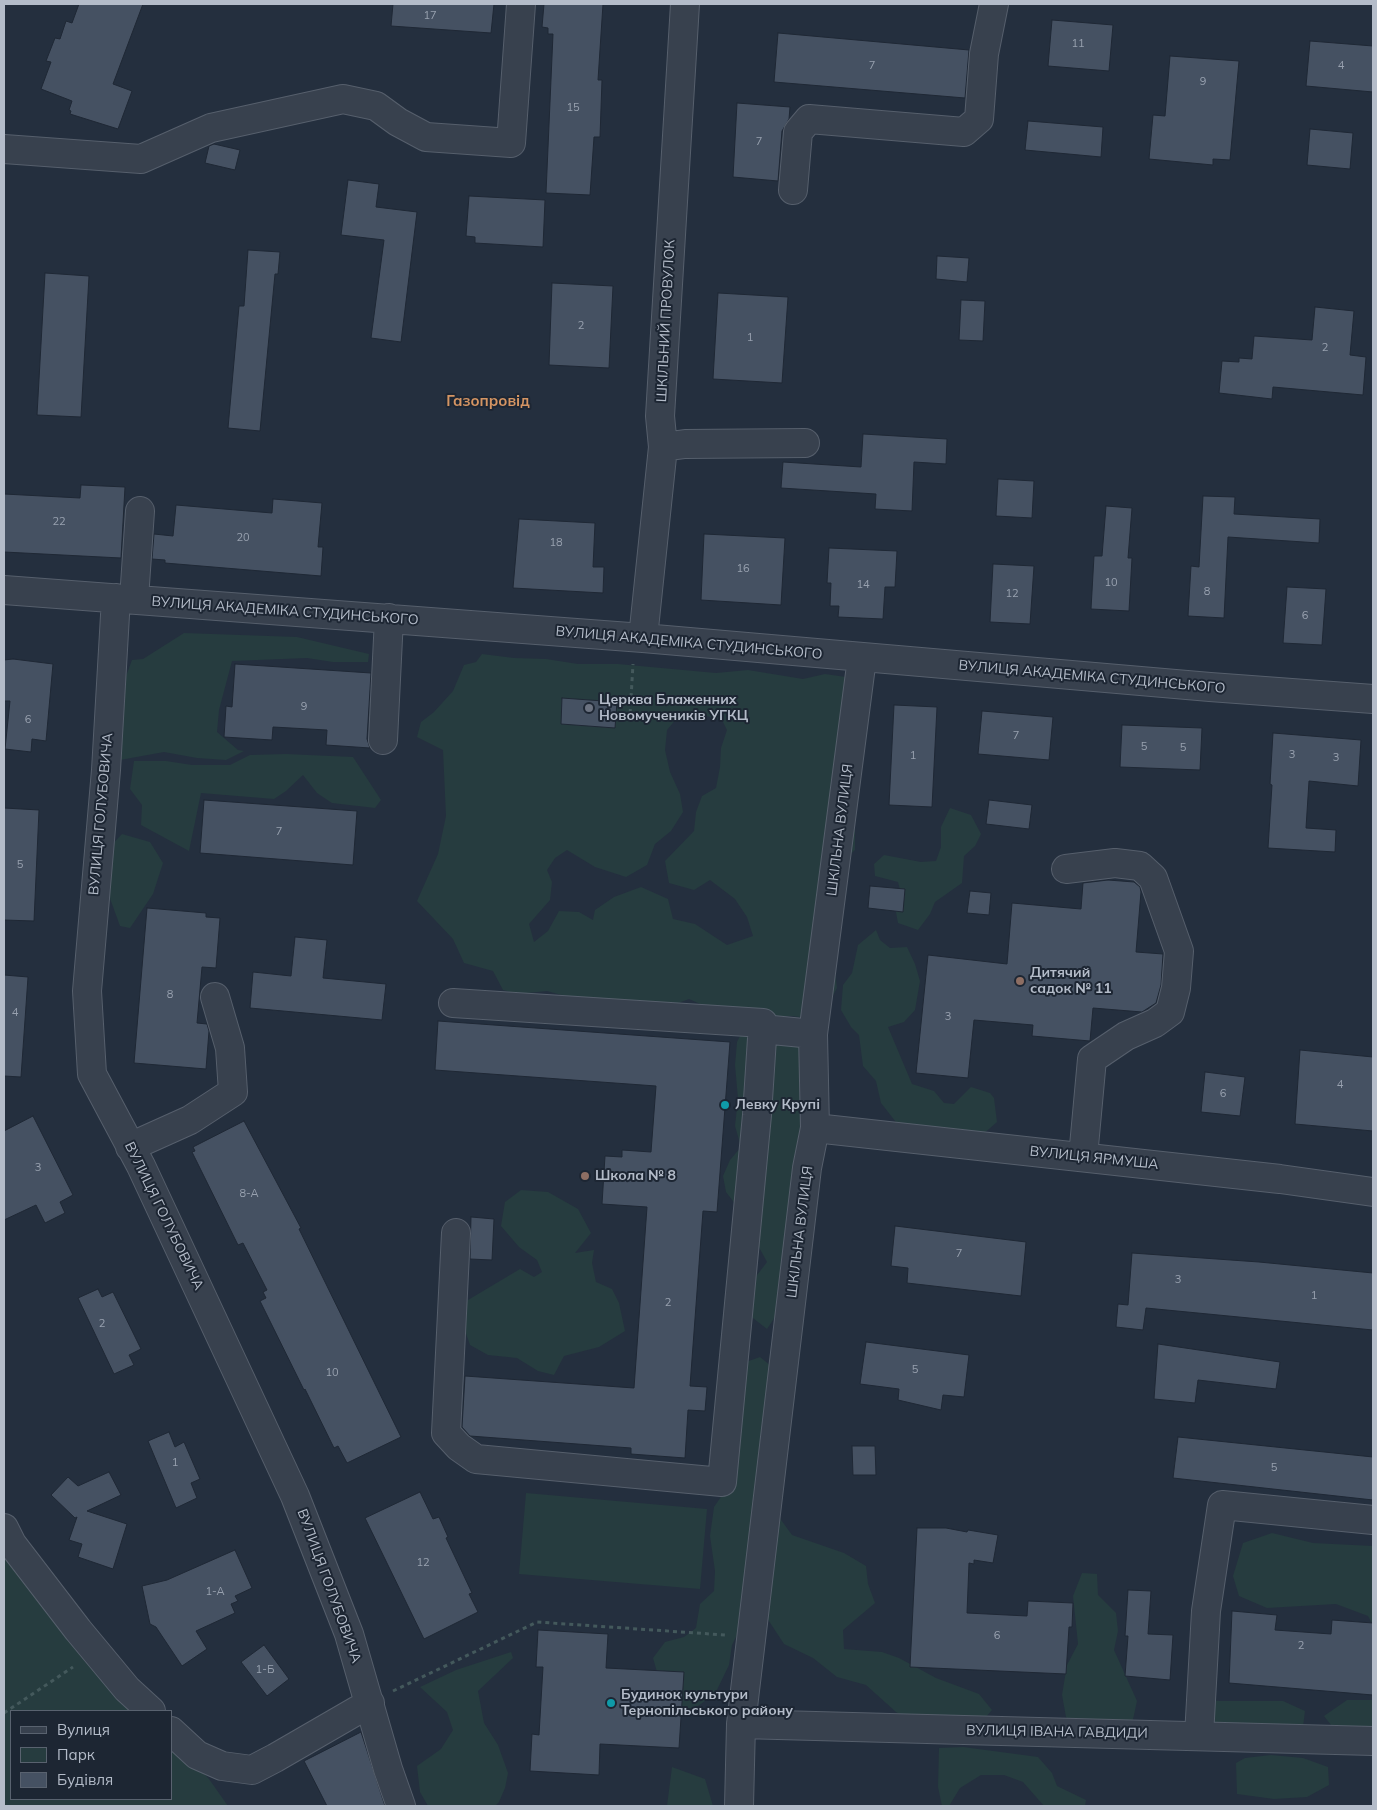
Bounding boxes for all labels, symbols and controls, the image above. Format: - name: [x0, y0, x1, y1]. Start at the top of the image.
- house number: 17: [423, 9, 437, 23]
- house number: 11: [1071, 37, 1085, 51]
- house number: 7: [869, 59, 875, 73]
- house number: 4: [1338, 59, 1344, 73]
- house number: 9: [1200, 75, 1206, 89]
- house number: 15: [566, 101, 580, 115]
- house number: 7: [756, 135, 762, 149]
- street label: ШКІЛЬНИЙ ПРОВУЛОК: [653, 239, 679, 403]
- house number: 2: [578, 319, 584, 333]
- house number: 1: [747, 331, 753, 345]
- house number: 2: [1322, 341, 1328, 355]
- district label: Газопровід: [446, 392, 530, 410]
- house number: 22: [52, 515, 66, 529]
- house number: 20: [236, 531, 250, 545]
- house number: 18: [549, 536, 563, 550]
- house number: 16: [736, 562, 750, 576]
- house number: 10: [1104, 576, 1118, 590]
- house number: 14: [856, 578, 870, 592]
- house number: 8: [1204, 585, 1210, 599]
- house number: 12: [1005, 587, 1019, 601]
- street label: ВУЛИЦЯ АКАДЕМІКА СТУДИНСЬКОГО: [151, 593, 419, 629]
- house number: 6: [1302, 609, 1308, 623]
- street label: ВУЛИЦЯ АКАДЕМІКА СТУДИНСЬКОГО: [555, 623, 823, 663]
- street label: ВУЛИЦЯ АКАДЕМІКА СТУДИНСЬКОГО: [958, 657, 1226, 697]
- place label: Церква Блаженних Новомучеників УГКЦ: [599, 692, 748, 724]
- house number: 9: [301, 700, 307, 714]
- marker: Церква Блаженних Новомучеників УГКЦ: [583, 702, 595, 714]
- house number: 6: [25, 713, 31, 727]
- house number: 7: [1013, 729, 1019, 743]
- street label: ВУЛИЦЯ ГОЛУБОВИЧА: [86, 732, 116, 896]
- house number: 5: [1141, 740, 1147, 754]
- house number: 5: [1180, 741, 1186, 755]
- house number: 3: [1289, 748, 1295, 762]
- house number: 1: [910, 749, 916, 763]
- house number: 3: [1333, 751, 1339, 765]
- street label: ШКІЛЬНА ВУЛИЦЯ: [824, 763, 856, 897]
- house number: 7: [276, 825, 282, 839]
- house number: 5: [17, 858, 23, 872]
- place label: Дитячий садок № 11: [1030, 965, 1112, 998]
- marker: Дитячий садок № 11: [1014, 975, 1026, 987]
- house number: 8: [167, 988, 173, 1002]
- house number: 4: [12, 1006, 18, 1020]
- house number: 3: [945, 1010, 951, 1024]
- house number: 4: [1337, 1078, 1343, 1092]
- house number: 6: [1220, 1087, 1226, 1101]
- place label: Левку Крупі: [735, 1097, 820, 1113]
- marker: Левку Крупі: [719, 1099, 731, 1111]
- street label: ВУЛИЦЯ ГОЛУБОВИЧА: [121, 1139, 207, 1293]
- street label: ВУЛИЦЯ ЯРМУША: [1029, 1143, 1159, 1173]
- house number: 3: [35, 1161, 41, 1175]
- street label: ШКІЛЬНА ВУЛИЦЯ: [784, 1165, 816, 1299]
- place label: Школа № 8: [595, 1168, 676, 1184]
- marker: Школа № 8: [579, 1170, 591, 1182]
- house number: 8-А: [239, 1187, 259, 1201]
- house number: 7: [956, 1247, 962, 1261]
- house number: 3: [1175, 1273, 1181, 1287]
- house number: 1: [1311, 1289, 1317, 1303]
- house number: 2: [665, 1296, 671, 1310]
- house number: 2: [99, 1317, 105, 1331]
- house number: 5: [912, 1363, 918, 1377]
- house number: 10: [325, 1366, 339, 1380]
- house number: 1: [172, 1456, 178, 1470]
- house number: 5: [1271, 1461, 1277, 1475]
- street label: ВУЛИЦЯ ГОЛУБОВИЧА: [293, 1507, 365, 1665]
- house number: 12: [416, 1556, 430, 1570]
- house number: 1-А: [205, 1585, 225, 1599]
- house number: 6: [994, 1629, 1000, 1643]
- house number: 2: [1298, 1639, 1304, 1653]
- house number: 1-Б: [256, 1663, 274, 1677]
- place label: Будинок культури Тернопільського району: [621, 1687, 793, 1720]
- marker: Будинок культури Тернопільського району: [605, 1697, 617, 1709]
- legend: [10, 1710, 172, 1800]
- text: Вулиця: [57, 1720, 110, 1739]
- street label: ВУЛИЦЯ ІВАНА ГАВДИДИ: [966, 1722, 1148, 1742]
- text: Парк: [57, 1745, 95, 1764]
- text: Будівля: [57, 1770, 113, 1789]

